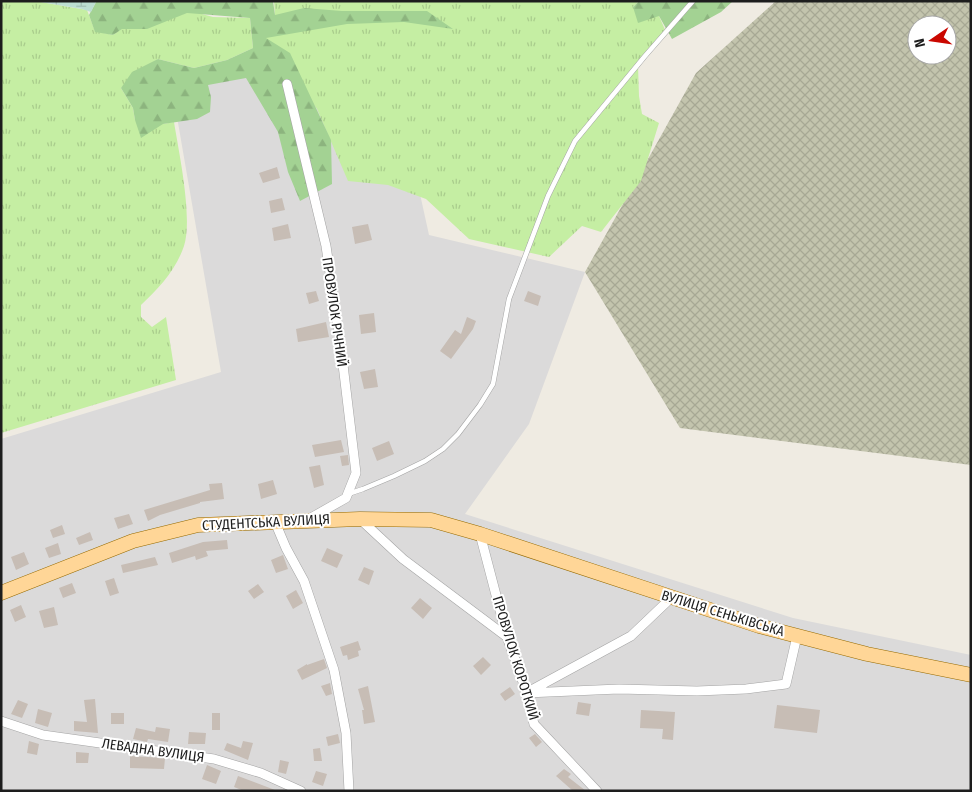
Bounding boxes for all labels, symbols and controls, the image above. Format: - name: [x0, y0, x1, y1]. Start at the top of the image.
- north arrow: [907, 15, 957, 65]
- text: N: [911, 37, 929, 49]
- street label: ПРОВУЛОК РIЧНИЙ: [318, 256, 351, 368]
- street label: СТУДЕНТСЬКА ВУЛИЦЯ: [202, 511, 330, 534]
- street label: ВУЛИЦЯ СЕНЬКIВСЬКА: [659, 587, 787, 640]
- street label: ПРОВУЛОК КОРОТКИЙ: [489, 594, 542, 722]
- street label: ЛЕВАДНА ВУЛИЦЯ: [101, 735, 205, 766]

